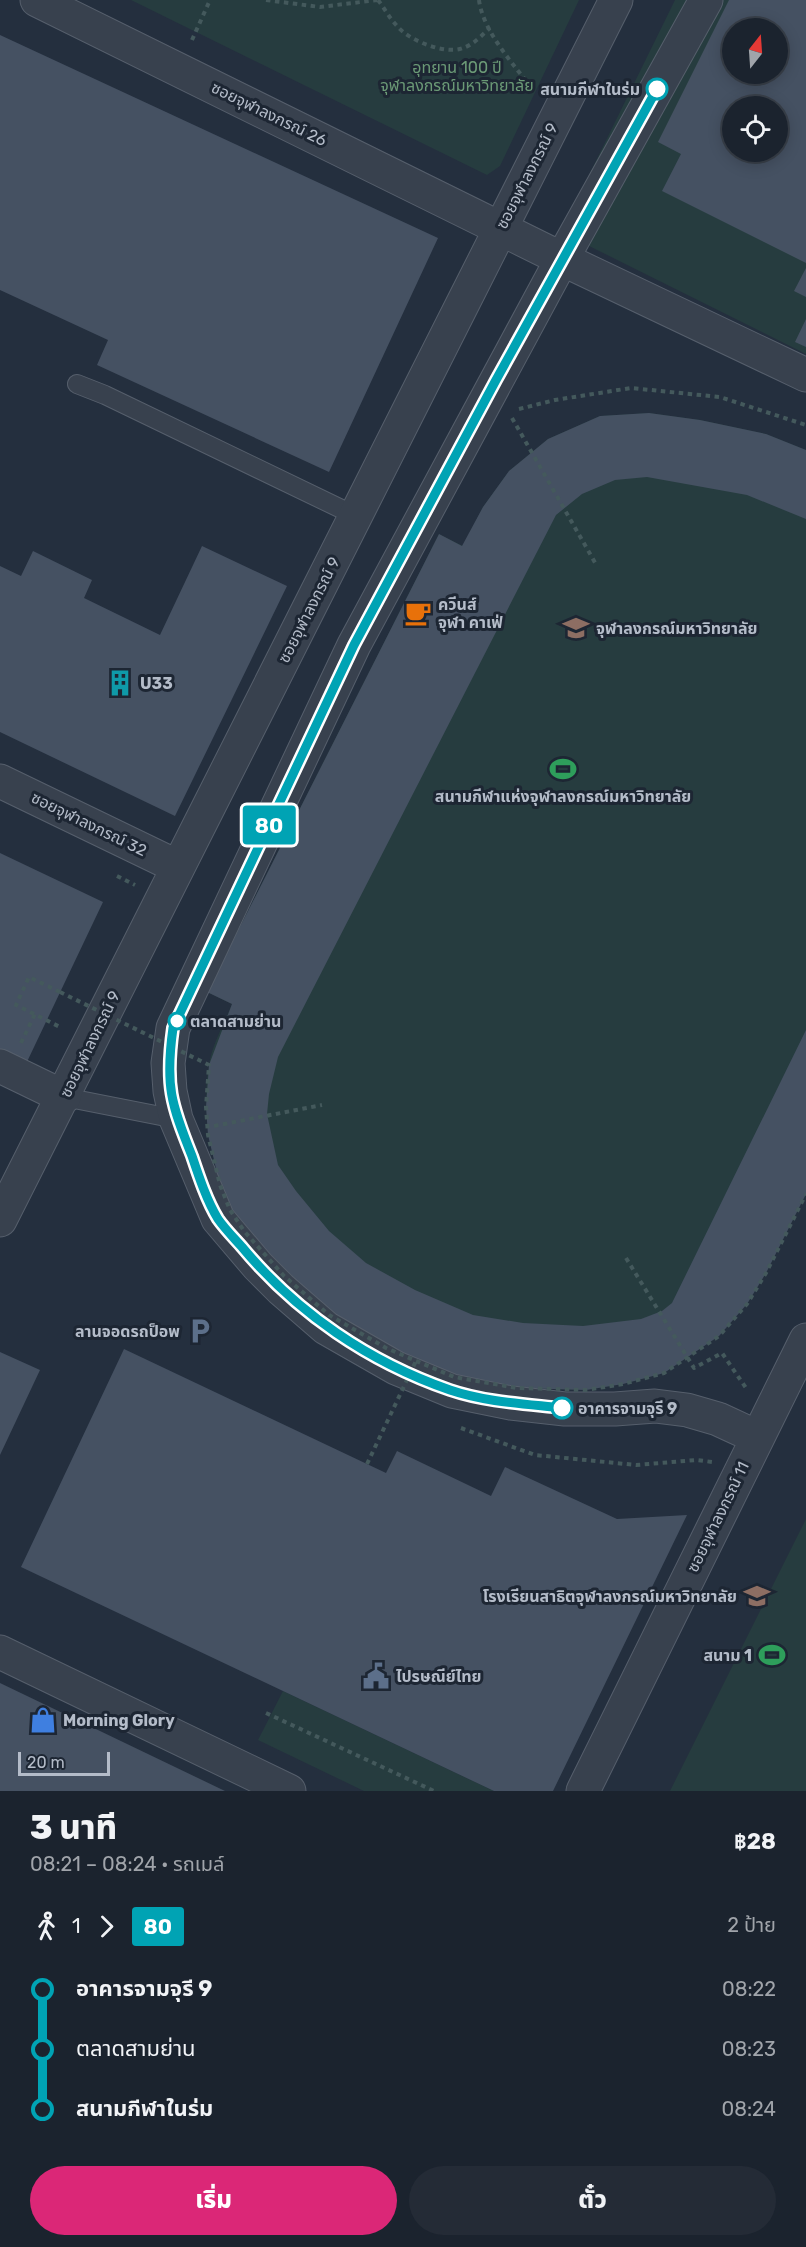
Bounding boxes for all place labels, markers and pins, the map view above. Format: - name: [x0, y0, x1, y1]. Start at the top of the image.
- marker: สนามกีฬาในร่ม: [646, 78, 668, 100]
- place label: สนามกีฬาในร่ม: [540, 80, 640, 99]
- place label: ควีนส์ จุฬา คาเฟ่: [438, 595, 503, 632]
- cafe icon: ควีนส์ จุฬา คาเฟ่: [403, 598, 433, 628]
- school or university icon: จุฬาลงกรณ์มหาวิทยาลัย: [561, 613, 591, 643]
- place label: จุฬาลงกรณ์มหาวิทยาลัย: [596, 619, 757, 638]
- building icon: U33: [105, 668, 135, 698]
- place label: U33: [140, 674, 173, 693]
- sports icon: สนามกีฬาแห่งจุฬาลงกรณ์มหาวิทยาลัย: [548, 754, 578, 784]
- place label: สนามกีฬาแห่งจุฬาลงกรณ์มหาวิทยาลัย: [435, 787, 691, 806]
- marker: ตลาดสามย่าน: [168, 1012, 186, 1030]
- place label: ตลาดสามย่าน: [190, 1012, 281, 1031]
- parking icon: ลานจอดรถป็อพ: [185, 1316, 215, 1346]
- place label: ลานจอดรถป็อพ: [75, 1322, 180, 1341]
- marker: อาคารจามจุรี 9: [551, 1397, 573, 1419]
- place label: อาคารจามจุรี 9: [578, 1399, 677, 1418]
- school or university icon: โรงเรียนสาธิตจุฬาลงกรณ์มหาวิทยาลัย: [742, 1581, 772, 1611]
- place label: โรงเรียนสาธิตจุฬาลงกรณ์มหาวิทยาลัย: [483, 1587, 737, 1606]
- sports icon: สนาม 1: [757, 1640, 787, 1670]
- place label: สนาม 1: [703, 1646, 752, 1665]
- public building icon: ไปรษณีย์ไทย: [361, 1661, 391, 1691]
- place label: ไปรษณีย์ไทย: [396, 1667, 481, 1686]
- shop icon: Morning Glory: [28, 1705, 58, 1735]
- place label: Morning Glory: [63, 1711, 175, 1730]

